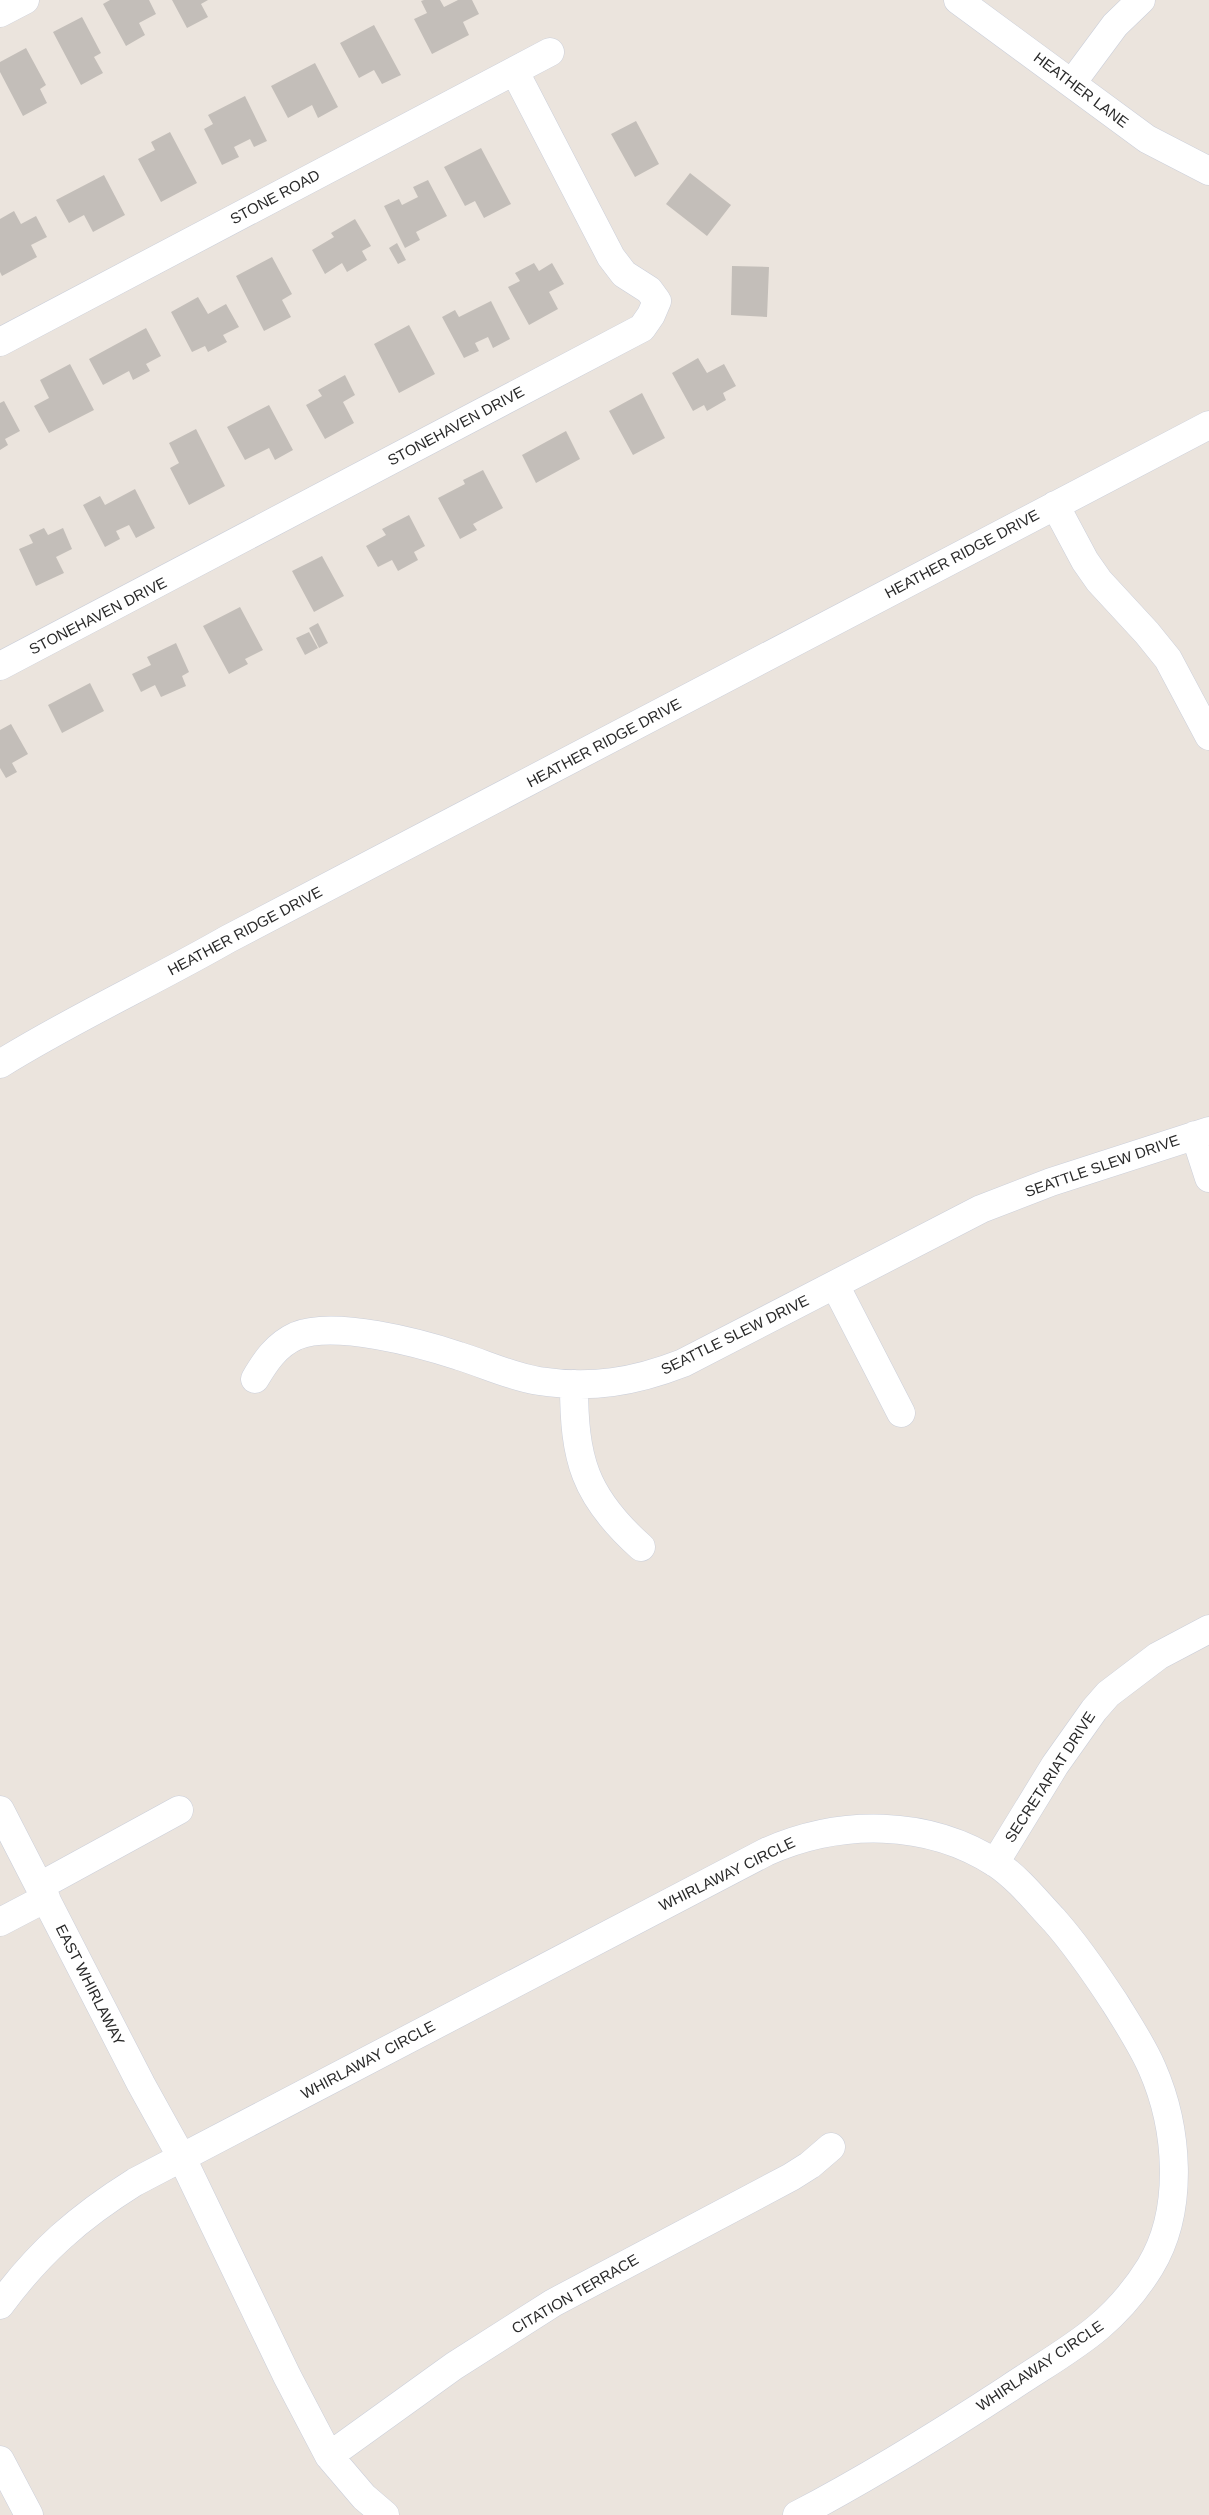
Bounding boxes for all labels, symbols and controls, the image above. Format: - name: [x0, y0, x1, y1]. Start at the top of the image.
- street label: HEATHER LANE: [1031, 49, 1132, 131]
- street label: STONE ROAD: [227, 166, 323, 227]
- street label: STONEHAVEN DRIVE: [385, 382, 527, 469]
- street label: HEATHER RIDGE DRIVE: [882, 506, 1042, 601]
- street label: STONEHAVEN DRIVE: [26, 573, 169, 658]
- street label: HEATHER RIDGE DRIVE: [524, 695, 684, 790]
- street label: HEATHER RIDGE DRIVE: [165, 883, 325, 978]
- street label: SEATTLE SLEW DRIVE: [1022, 1131, 1181, 1200]
- street label: SEATTLE SLEW DRIVE: [658, 1291, 811, 1378]
- street label: SECRETARIAT DRIVE: [1001, 1708, 1098, 1845]
- street label: WHIRLAWAY CIRCLE: [656, 1833, 798, 1914]
- street label: EAST WHIRLAWAY: [53, 1922, 128, 2048]
- street label: WHIRLAWAY CIRCLE: [298, 2017, 438, 2102]
- street label: CITATION TERRACE: [508, 2250, 641, 2337]
- street label: WHIRLAWAY CIRCLE: [973, 2317, 1106, 2414]

